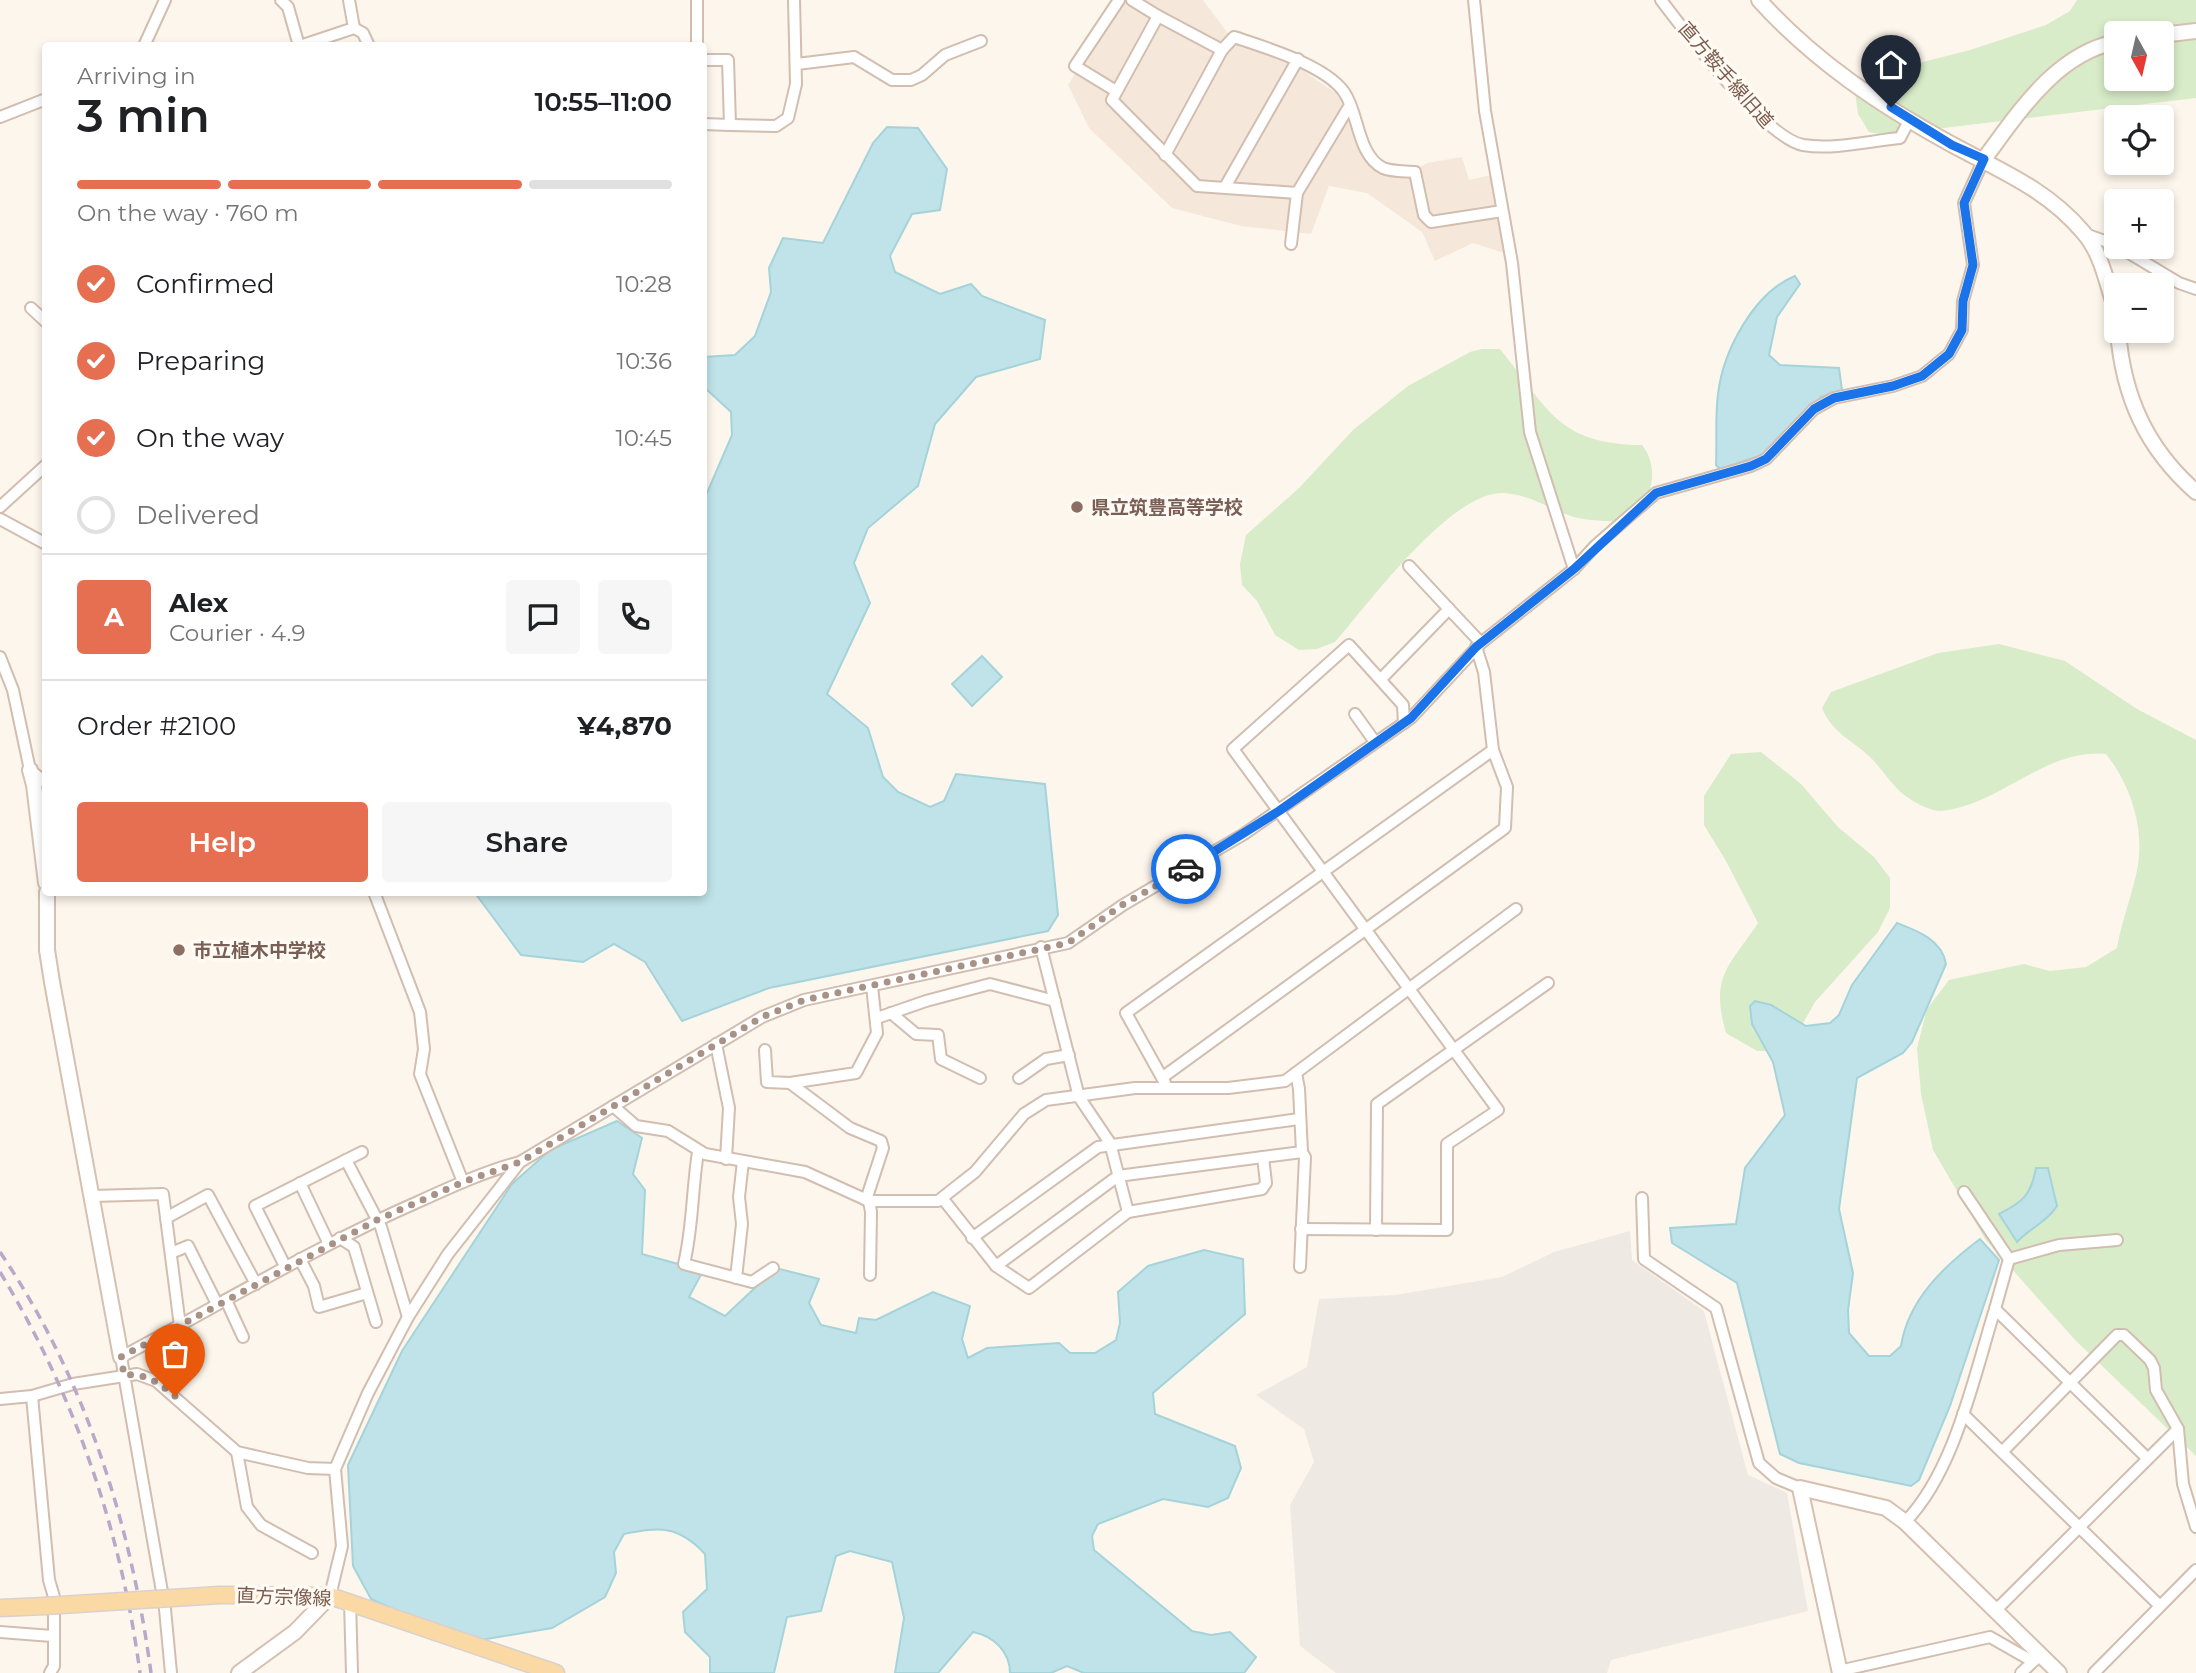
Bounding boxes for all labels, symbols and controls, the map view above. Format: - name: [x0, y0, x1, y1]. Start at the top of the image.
- street label: 直方鞍手線旧道: [1674, 17, 1778, 133]
- north arrow: [2104, 21, 2174, 91]
- map controls: [2104, 21, 2174, 343]
- pin: [1861, 35, 1921, 107]
- icon: home: [1872, 46, 1910, 84]
- text: Arriving in: [77, 62, 196, 90]
- text: 10:55–11:00: [534, 86, 672, 118]
- text: 3 min: [77, 87, 210, 144]
- button: locate: [2104, 105, 2174, 175]
- button: +: [2104, 189, 2174, 259]
- text: On the way · 760 m: [77, 199, 299, 227]
- icon: check: [77, 265, 115, 303]
- text: Confirmed: [136, 268, 275, 300]
- text: 10:28: [616, 270, 672, 298]
- button: −: [2104, 273, 2174, 343]
- icon: check: [77, 342, 115, 380]
- text: Preparing: [136, 345, 265, 377]
- text: 10:36: [617, 347, 672, 375]
- icon: check: [77, 419, 115, 457]
- text: On the way: [136, 422, 284, 454]
- text: 10:45: [615, 424, 672, 452]
- place label: 県立筑豊高等学校: [1091, 496, 1243, 519]
- text: Delivered: [136, 499, 260, 531]
- marker: 県立筑豊高等学校: [1069, 499, 1085, 515]
- button: chat: [506, 580, 580, 654]
- button: phone: [598, 580, 672, 654]
- text: Alex: [169, 587, 228, 619]
- text: A: [104, 601, 124, 633]
- text: Courier · 4.9: [169, 619, 305, 647]
- text: Order #2100: [77, 710, 236, 742]
- text: ¥4,870: [577, 710, 672, 742]
- button: Help: [77, 802, 368, 882]
- button: Share: [382, 802, 672, 882]
- courier: [1151, 834, 1221, 904]
- icon: car: [1167, 850, 1205, 888]
- place label: 市立植木中学校: [193, 939, 326, 962]
- marker: 市立植木中学校: [171, 942, 187, 958]
- pin: [145, 1324, 205, 1396]
- icon: bag: [156, 1335, 194, 1373]
- street label: 直方宗像線: [236, 1584, 332, 1610]

